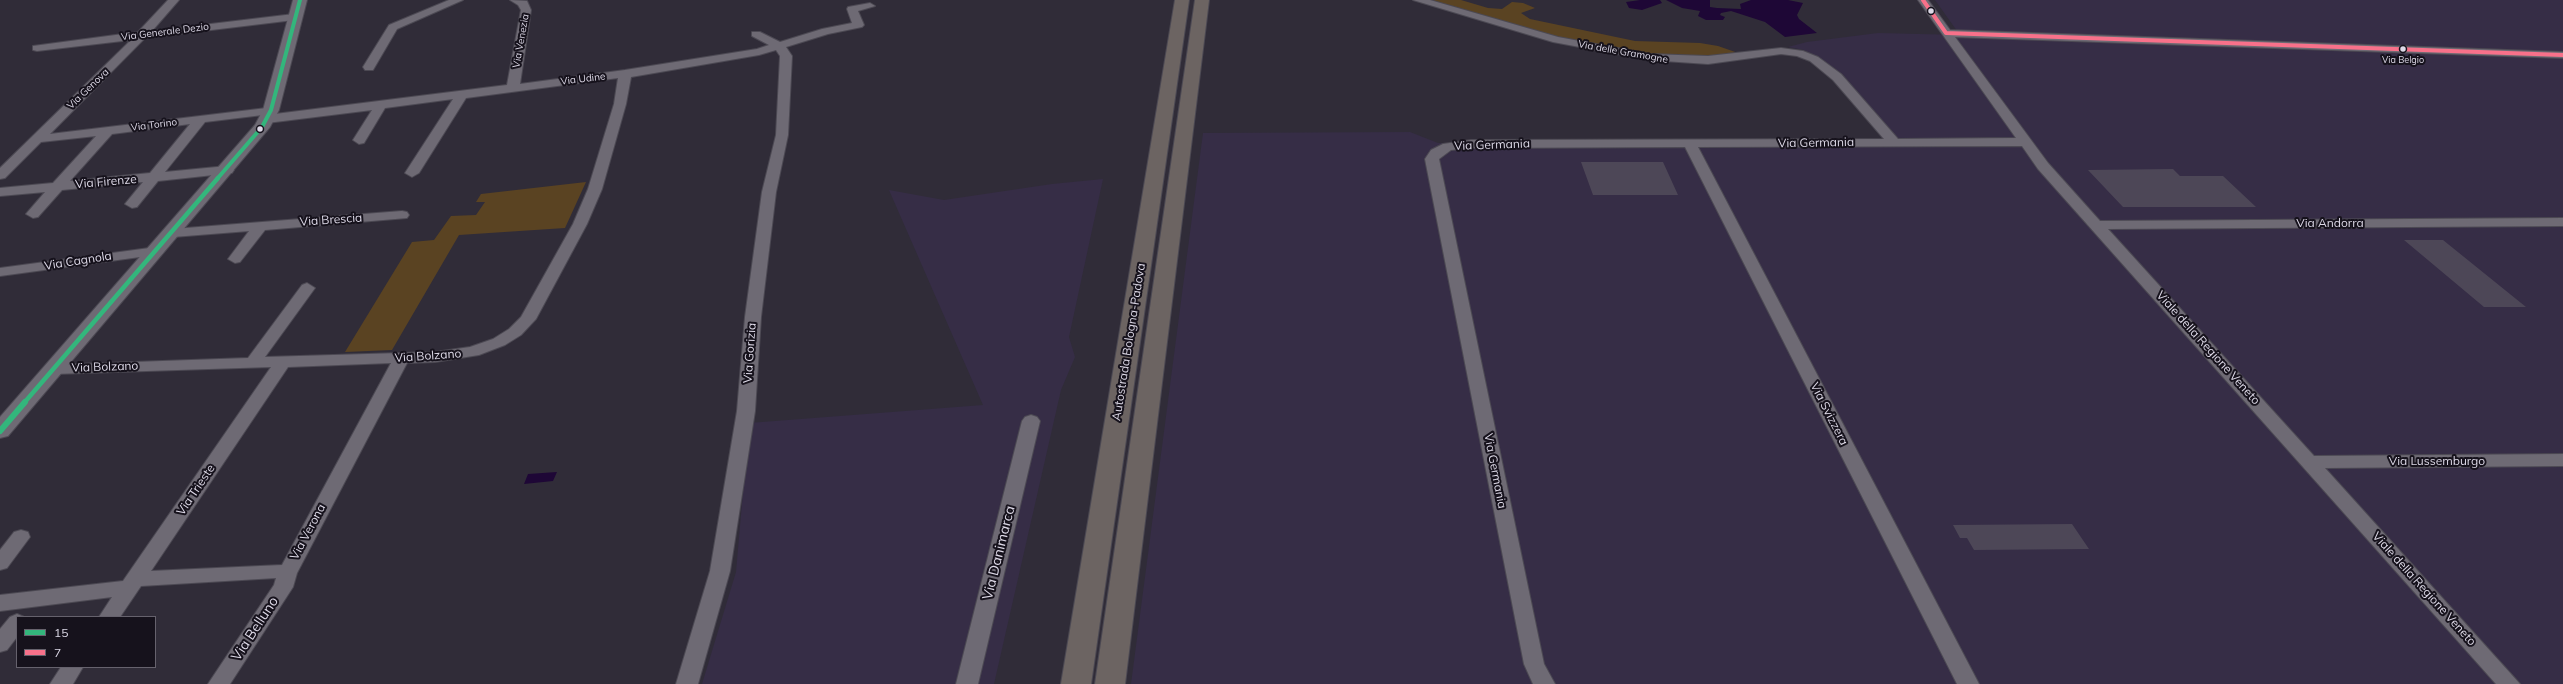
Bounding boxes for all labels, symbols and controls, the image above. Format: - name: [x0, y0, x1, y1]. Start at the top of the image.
- unlabelled marker: [1926, 6, 1936, 16]
- street label: Via Venezia: [510, 13, 532, 69]
- street label: Via Generale Dezio: [120, 21, 210, 43]
- street label: Via delle Gramogne: [1577, 38, 1669, 66]
- marker: Via Belgio: [2398, 44, 2408, 54]
- place label: Via Belgio: [2382, 55, 2424, 65]
- street label: Via Genova: [65, 66, 111, 112]
- street label: Via Udine: [560, 70, 606, 88]
- street label: Via Torino: [130, 116, 178, 134]
- unlabelled marker: [255, 124, 265, 134]
- street label: Via Germania: [1778, 135, 1854, 151]
- street label: Via Germania: [1454, 136, 1530, 154]
- street label: Via Firenze: [75, 172, 137, 192]
- street label: Via Brescia: [299, 211, 363, 229]
- street label: Via Andorra: [2296, 216, 2364, 230]
- street label: Via Cagnola: [43, 249, 113, 273]
- street label: Autostrada Bologna-Padova: [1109, 262, 1149, 422]
- street label: Viale della Regione Veneto: [2153, 288, 2263, 408]
- street label: Via Gorizia: [741, 322, 759, 384]
- street label: Via Bolzano: [394, 346, 462, 366]
- street label: Via Bolzano: [71, 359, 139, 375]
- street label: Via Svizzera: [1807, 380, 1851, 448]
- street label: Via Germania: [1481, 432, 1509, 510]
- street label: Via Lussemburgo: [2389, 454, 2485, 468]
- street label: Via Trieste: [174, 462, 218, 518]
- street label: Via Verona: [287, 502, 329, 562]
- street label: Via Danimarca: [979, 504, 1019, 602]
- street label: Viale della Regione Veneto: [2369, 529, 2479, 649]
- street label: Via Belluno: [228, 594, 282, 664]
- legend: [16, 616, 156, 668]
- text: 15: [54, 625, 68, 640]
- text: 7: [54, 645, 61, 660]

